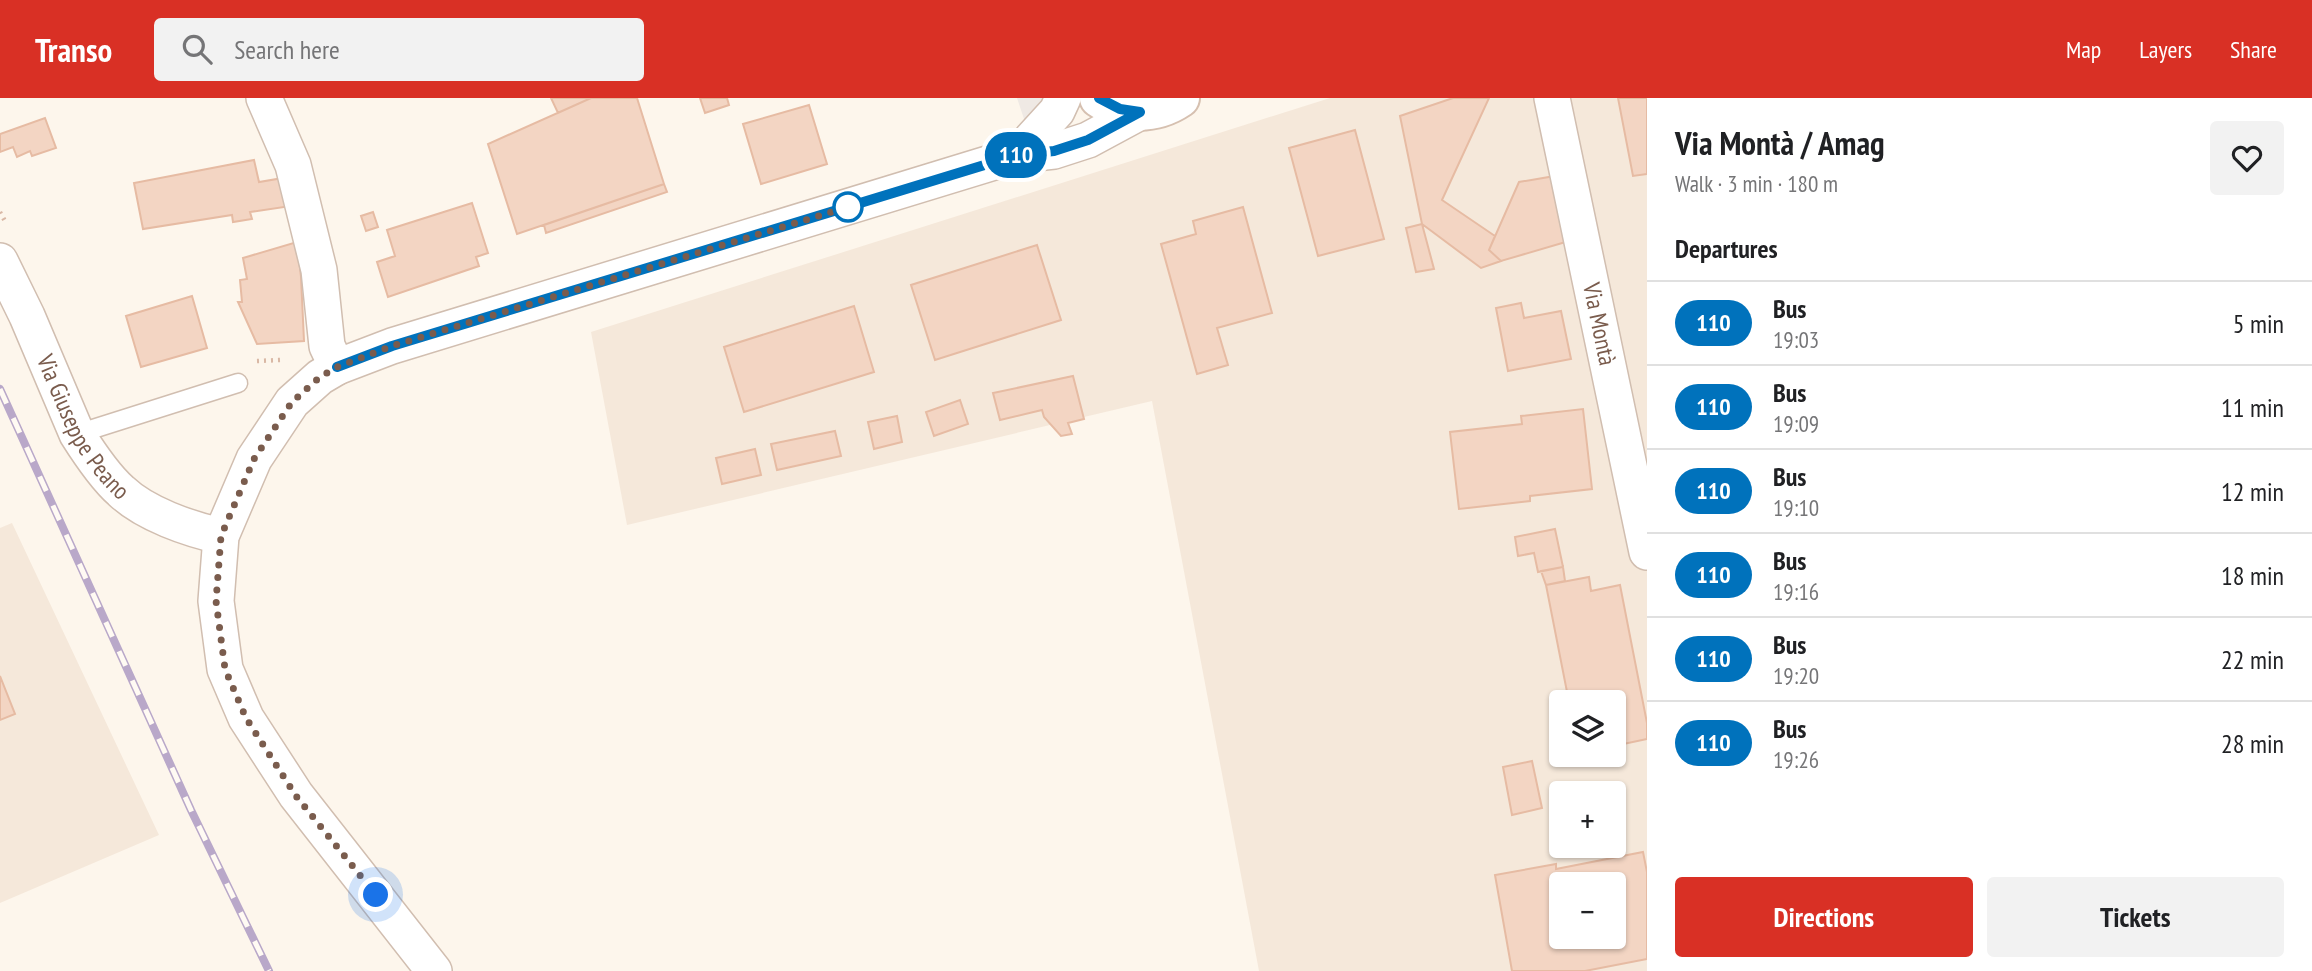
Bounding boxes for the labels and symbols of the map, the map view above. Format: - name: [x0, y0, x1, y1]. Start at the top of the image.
- line badge: 110: [976, 132, 1056, 178]
- unlabelled marker: [833, 192, 863, 222]
- street label: Via Montà: [1576, 279, 1624, 368]
- street label: Via Giuseppe Peano: [30, 349, 136, 506]
- your location: [358, 877, 393, 912]

